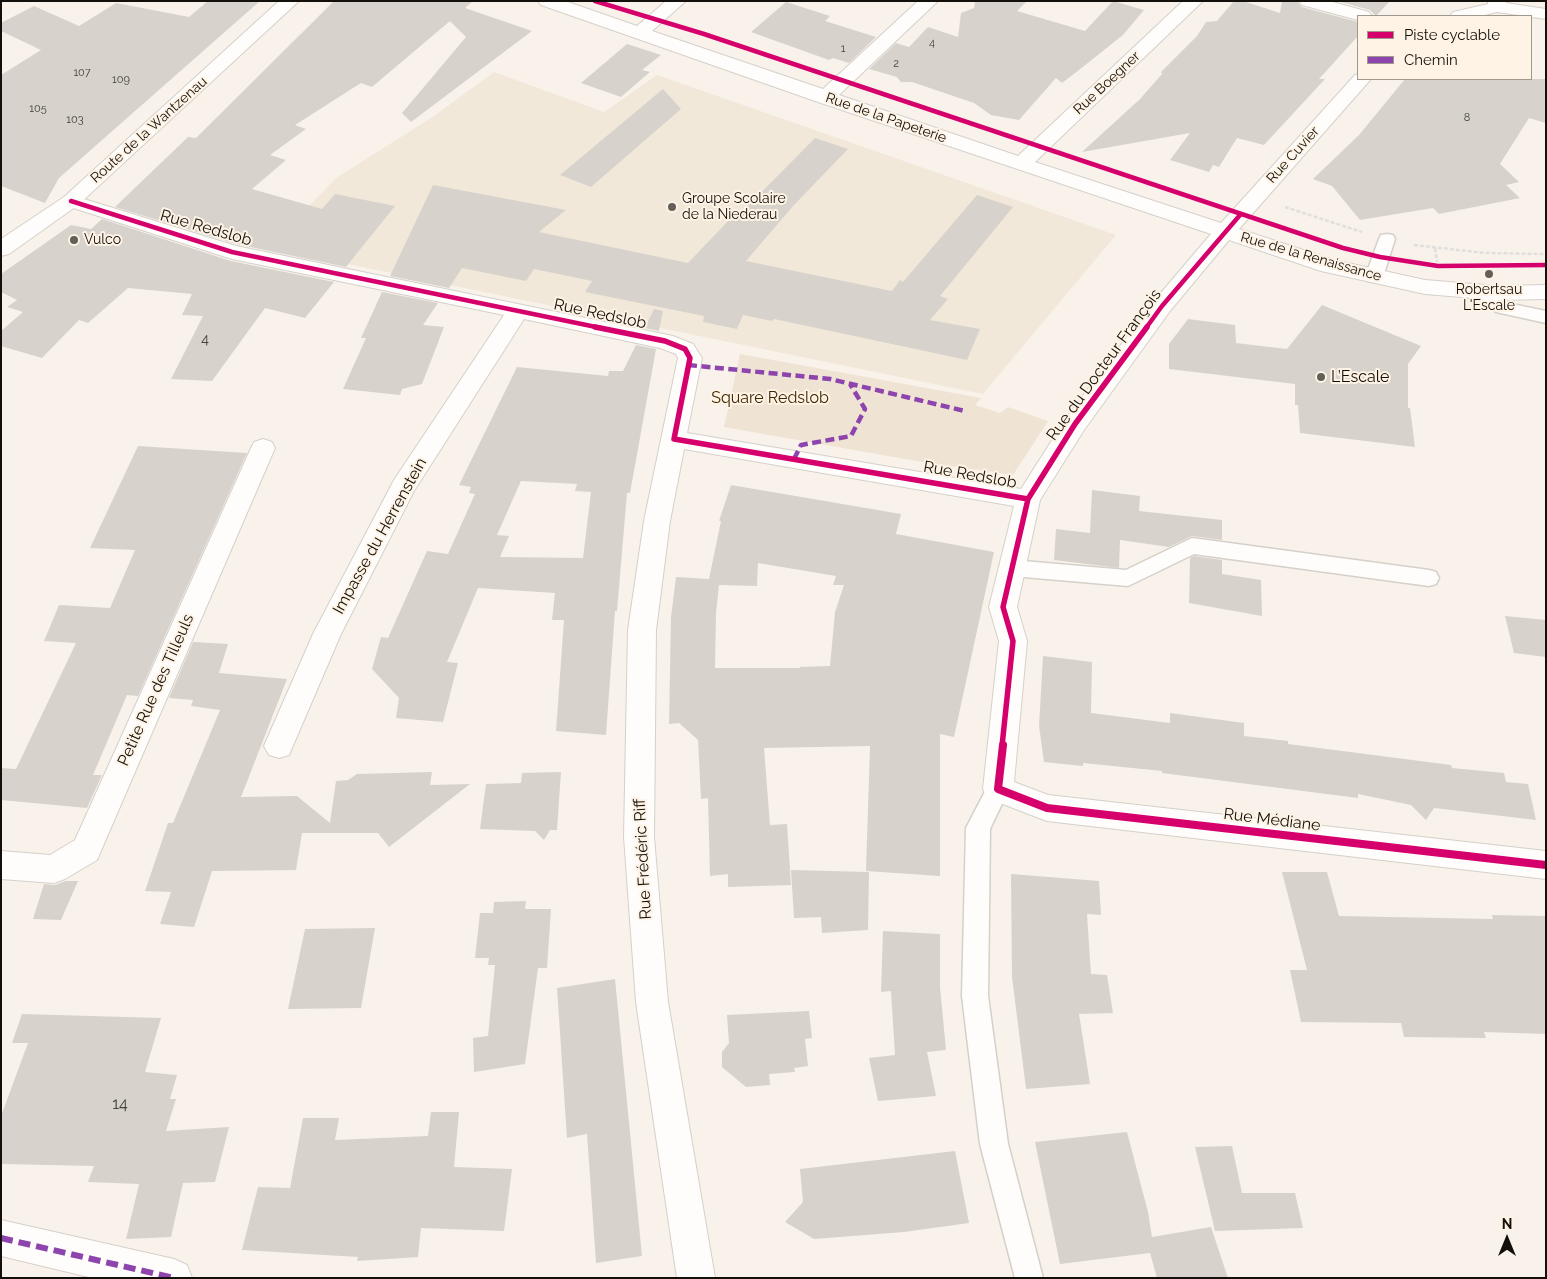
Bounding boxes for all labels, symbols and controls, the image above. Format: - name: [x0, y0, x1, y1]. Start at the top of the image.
- legend: [1357, 15, 1532, 80]
- text: Piste cyclable: [1404, 26, 1500, 44]
- house number: 4: [929, 36, 935, 50]
- house number: 1: [841, 42, 845, 56]
- street label: Rue Boegner: [1070, 48, 1144, 118]
- text: Chemin: [1404, 51, 1458, 69]
- house number: 2: [893, 57, 899, 71]
- house number: 107: [73, 66, 91, 80]
- street label: Route de la Wantzenau: [87, 73, 211, 187]
- house number: 109: [112, 73, 130, 87]
- street label: Rue de la Papeterie: [823, 89, 949, 147]
- house number: 105: [29, 102, 47, 116]
- house number: 8: [1464, 111, 1470, 125]
- house number: 103: [66, 113, 84, 127]
- street label: Rue Cuvier: [1263, 123, 1323, 187]
- place label: Groupe Scolaire de la Niederau: [682, 191, 786, 223]
- marker: Groupe Scolaire de la Niederau: [666, 201, 678, 213]
- street label: Rue Redslob: [158, 206, 254, 250]
- street label: Rue de la Renaissance: [1239, 229, 1383, 285]
- place label: Vulco: [84, 232, 121, 248]
- marker: Vulco: [68, 234, 80, 246]
- marker: Robertsau L'Escale: [1483, 268, 1495, 280]
- place label: Robertsau L'Escale: [1456, 282, 1522, 314]
- street label: Rue du Docteur François: [1043, 286, 1165, 444]
- street label: Rue Redslob: [552, 295, 648, 333]
- house number: 4: [201, 332, 209, 348]
- place label: L’Escale: [1331, 367, 1389, 387]
- marker: L’Escale: [1315, 371, 1327, 383]
- park label: Square Redslob: [711, 388, 829, 408]
- street label: Impasse du Herrenstein: [329, 455, 431, 617]
- street label: Rue Redslob: [922, 457, 1018, 493]
- street label: Petite Rue des Tilleuls: [114, 611, 198, 769]
- street label: Rue Frédéric Riff: [630, 798, 656, 920]
- street label: Rue Médiane: [1222, 805, 1322, 835]
- house number: 14: [112, 1094, 128, 1114]
- north arrow: [1482, 1214, 1532, 1264]
- text: N: [1502, 1216, 1512, 1232]

